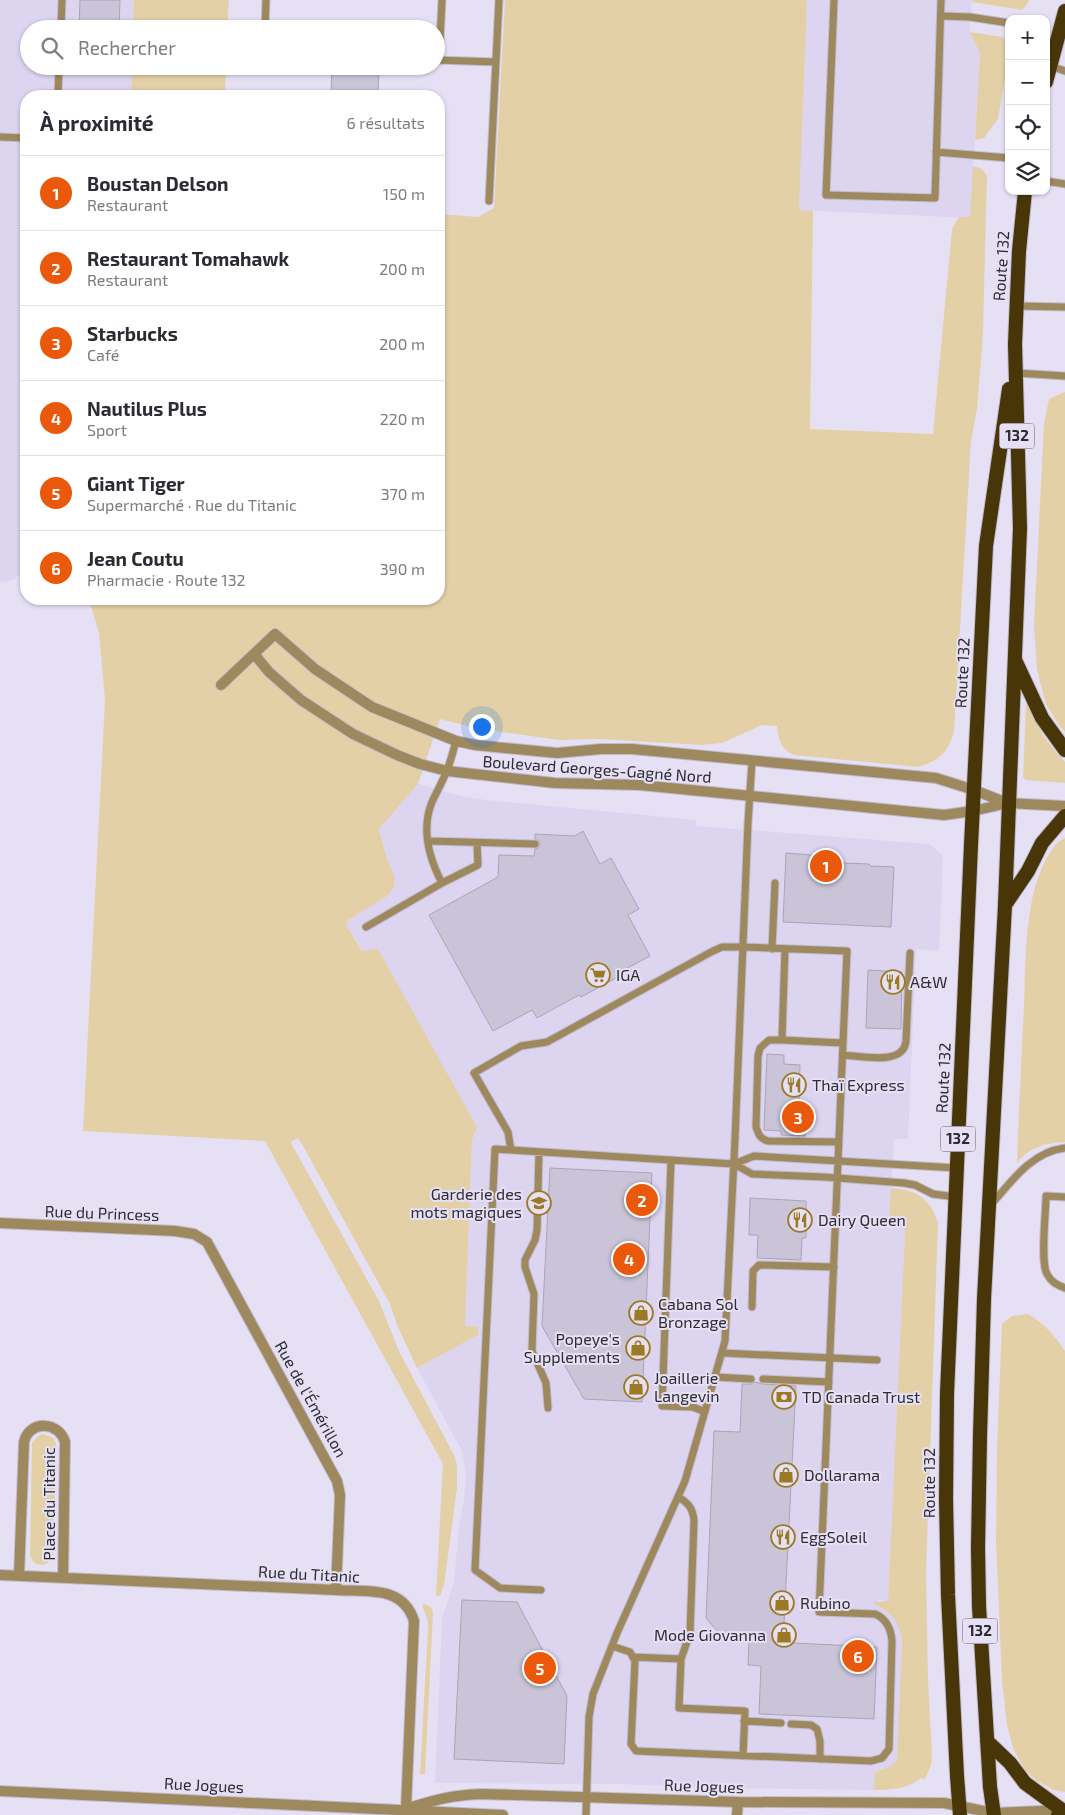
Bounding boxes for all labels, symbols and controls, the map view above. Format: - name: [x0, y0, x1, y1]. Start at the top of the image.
- map controls: [1005, 15, 1050, 195]
- button: +: [1005, 15, 1050, 60]
- search box: [20, 20, 445, 75]
- icon: search: [38, 34, 66, 62]
- text: Rechercher: [78, 36, 176, 59]
- button: −: [1005, 60, 1050, 105]
- button: locate: [1005, 105, 1050, 150]
- text: À proximité: [40, 110, 154, 135]
- text: 6 résultats: [346, 113, 425, 132]
- button: layers: [1005, 150, 1050, 195]
- text: Boustan Delson: [87, 172, 229, 195]
- text: 1: [53, 184, 59, 203]
- text: 150 m: [383, 184, 425, 203]
- text: Restaurant: [87, 195, 168, 214]
- street label: Route 132: [989, 230, 1012, 302]
- text: Restaurant Tomahawk: [87, 247, 289, 270]
- text: 2: [51, 259, 61, 278]
- text: 200 m: [379, 259, 425, 278]
- text: Restaurant: [87, 270, 168, 289]
- text: Starbucks: [87, 322, 178, 345]
- text: 3: [51, 334, 61, 353]
- text: 200 m: [379, 334, 425, 353]
- text: Café: [87, 345, 119, 364]
- text: Nautilus Plus: [87, 397, 207, 420]
- text: 4: [51, 409, 61, 428]
- text: 220 m: [380, 409, 425, 428]
- text: Sport: [87, 420, 127, 439]
- road number: 132: [1000, 424, 1034, 448]
- text: Giant Tiger: [87, 472, 185, 495]
- text: 5: [52, 484, 60, 503]
- text: 370 m: [381, 484, 425, 503]
- text: Supermarché · Rue du Titanic: [87, 495, 297, 514]
- text: Jean Coutu: [87, 547, 184, 570]
- text: 6: [51, 559, 61, 578]
- text: 390 m: [380, 559, 425, 578]
- text: Pharmacie · Route 132: [87, 570, 246, 589]
- street label: Route 132: [950, 637, 973, 709]
- your location: [469, 714, 495, 740]
- street label: Boulevard Georges-Gagné Nord: [482, 751, 712, 786]
- pin: 1: [810, 847, 842, 885]
- supermarket icon: IGA: [585, 962, 611, 988]
- place label: IGA: [616, 965, 640, 984]
- restaurant icon: A&W: [880, 969, 906, 995]
- place label: A&W: [910, 972, 947, 991]
- street label: Route 132: [931, 1042, 954, 1114]
- restaurant icon: Thaï Express: [781, 1072, 807, 1098]
- place label: Thaï Express: [812, 1075, 905, 1094]
- pin: 3: [782, 1098, 814, 1136]
- road number: 132: [940, 1126, 976, 1152]
- pin: 2: [626, 1181, 658, 1219]
- place label: Garderie des mots magiques: [410, 1184, 522, 1221]
- school or university icon: Garderie des mots magiques: [526, 1190, 552, 1216]
- street label: Rue du Princess: [44, 1201, 160, 1224]
- restaurant icon: Dairy Queen: [787, 1207, 813, 1233]
- place label: Dairy Queen: [818, 1210, 906, 1230]
- pin: 4: [613, 1240, 645, 1278]
- place label: Cabana Sol Bronzage: [658, 1294, 739, 1331]
- shop icon: Cabana Sol Bronzage: [628, 1300, 654, 1326]
- place label: Popeye's Supplements: [524, 1329, 620, 1366]
- shop icon: Popeye's Supplements: [625, 1335, 651, 1361]
- street label: Rue de l'Émérillon: [272, 1337, 351, 1460]
- place label: Joaillerie Langevin: [654, 1368, 719, 1405]
- shop icon: Joaillerie Langevin: [623, 1374, 649, 1400]
- bank icon: TD Canada Trust: [771, 1384, 797, 1410]
- place label: TD Canada Trust: [802, 1387, 920, 1406]
- street label: Place du Titanic: [39, 1447, 58, 1561]
- street label: Route 132: [919, 1448, 938, 1518]
- shop icon: Dollarama: [773, 1462, 799, 1488]
- place label: Dollarama: [804, 1465, 880, 1484]
- restaurant icon: EggSoleil: [770, 1524, 796, 1550]
- place label: EggSoleil: [800, 1527, 867, 1546]
- street label: Rue du Titanic: [258, 1561, 361, 1586]
- shop icon: Rubino: [769, 1590, 795, 1616]
- place label: Rubino: [800, 1593, 850, 1612]
- road number: 132: [962, 1618, 998, 1644]
- shop icon: Mode Giovanna: [771, 1622, 797, 1648]
- place label: Mode Giovanna: [654, 1625, 766, 1644]
- pin: 6: [842, 1637, 874, 1675]
- pin: 5: [524, 1649, 556, 1687]
- street label: Rue Jogues: [164, 1773, 245, 1796]
- street label: Rue Jogues: [664, 1775, 744, 1796]

